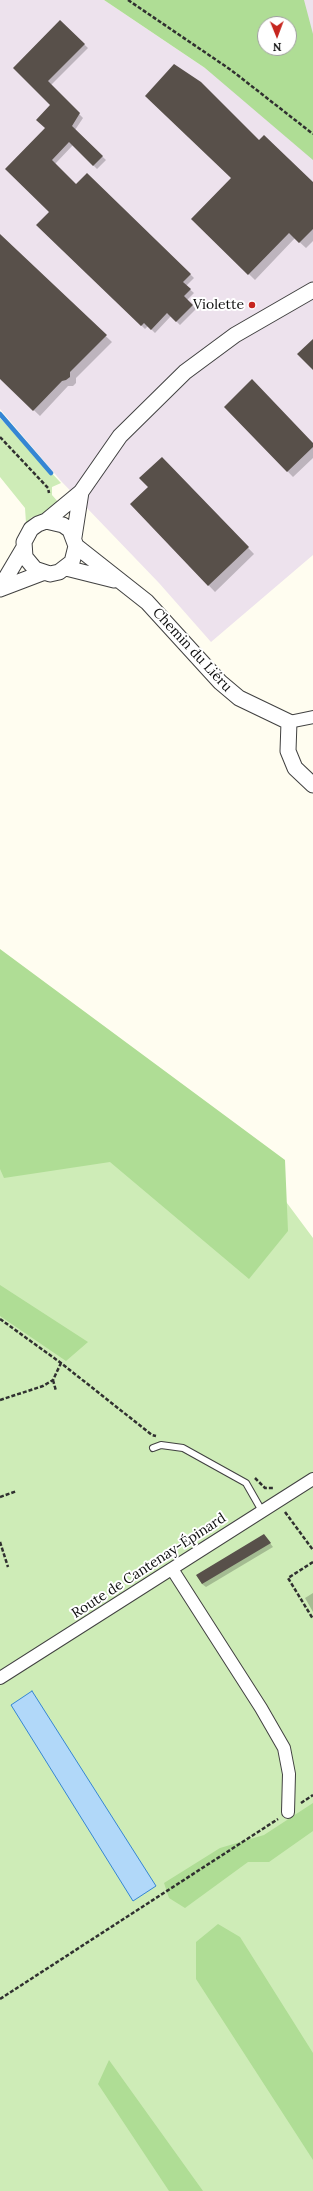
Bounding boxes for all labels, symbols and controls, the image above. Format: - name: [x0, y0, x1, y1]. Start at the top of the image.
- north arrow: [257, 16, 297, 56]
- text: N: [273, 40, 282, 54]
- place label: Violette: [193, 297, 244, 313]
- marker: Violette: [247, 300, 257, 310]
- street label: Chemin du Liéru: [149, 604, 235, 696]
- street label: Route de Cantenay-Épinard: [69, 1510, 229, 1622]

